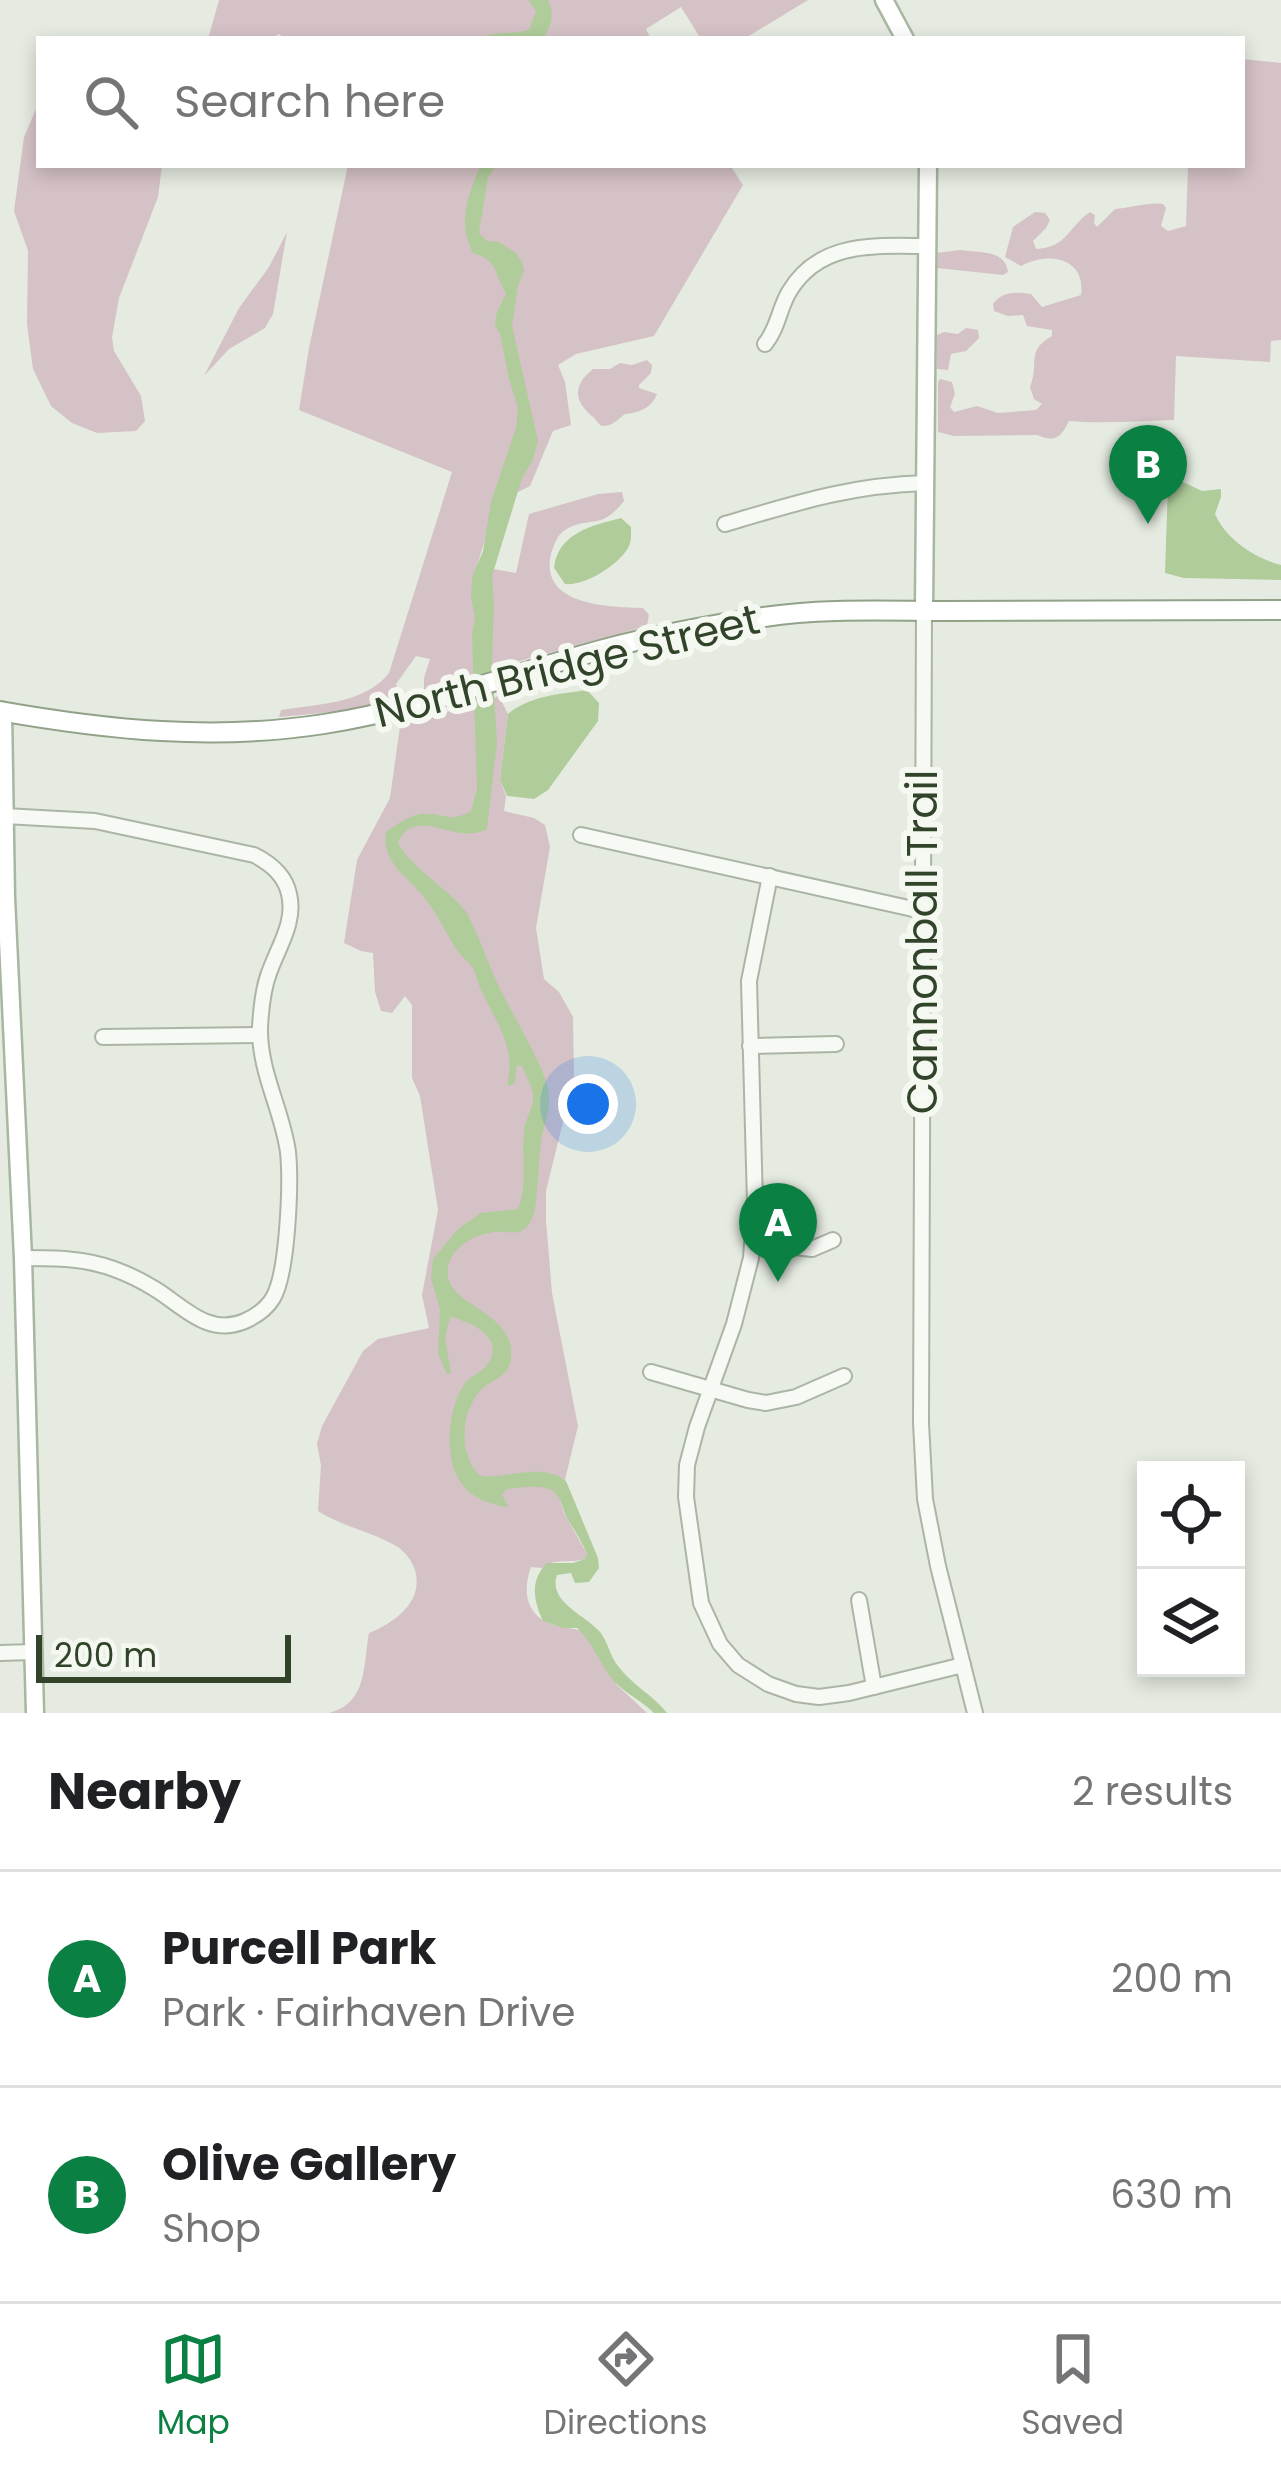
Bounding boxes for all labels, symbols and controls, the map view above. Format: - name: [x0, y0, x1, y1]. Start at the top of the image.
- search box: [36, 36, 1245, 168]
- icon: search: [78, 69, 144, 135]
- text: Search here: [174, 70, 445, 133]
- pin: B: [1109, 425, 1187, 524]
- street label: North Bridge Street: [369, 590, 765, 742]
- street label: Cannonball Trail: [893, 770, 952, 1114]
- your location: [558, 1074, 618, 1134]
- pin: A: [739, 1183, 817, 1282]
- map controls: [1137, 1461, 1245, 1677]
- button: locate: [1137, 1461, 1245, 1569]
- button: layers: [1137, 1569, 1245, 1677]
- scale bar: [36, 1629, 291, 1682]
- text: 200 m: [54, 1632, 157, 1679]
- text: Nearby: [48, 1755, 241, 1827]
- text: 2 results: [1072, 1764, 1233, 1819]
- text: Purcell Park: [162, 1917, 436, 1980]
- text: A: [73, 1951, 101, 2006]
- text: 200 m: [1111, 1951, 1233, 2006]
- text: Park · Fairhaven Drive: [162, 1985, 575, 2040]
- text: Olive Gallery: [162, 2133, 456, 2196]
- text: B: [74, 2167, 100, 2222]
- text: 630 m: [1110, 2167, 1233, 2222]
- text: Shop: [162, 2201, 261, 2256]
- tab: Map: [157, 2326, 230, 2448]
- tab: Directions: [544, 2326, 707, 2448]
- tab: Saved: [1021, 2326, 1124, 2448]

